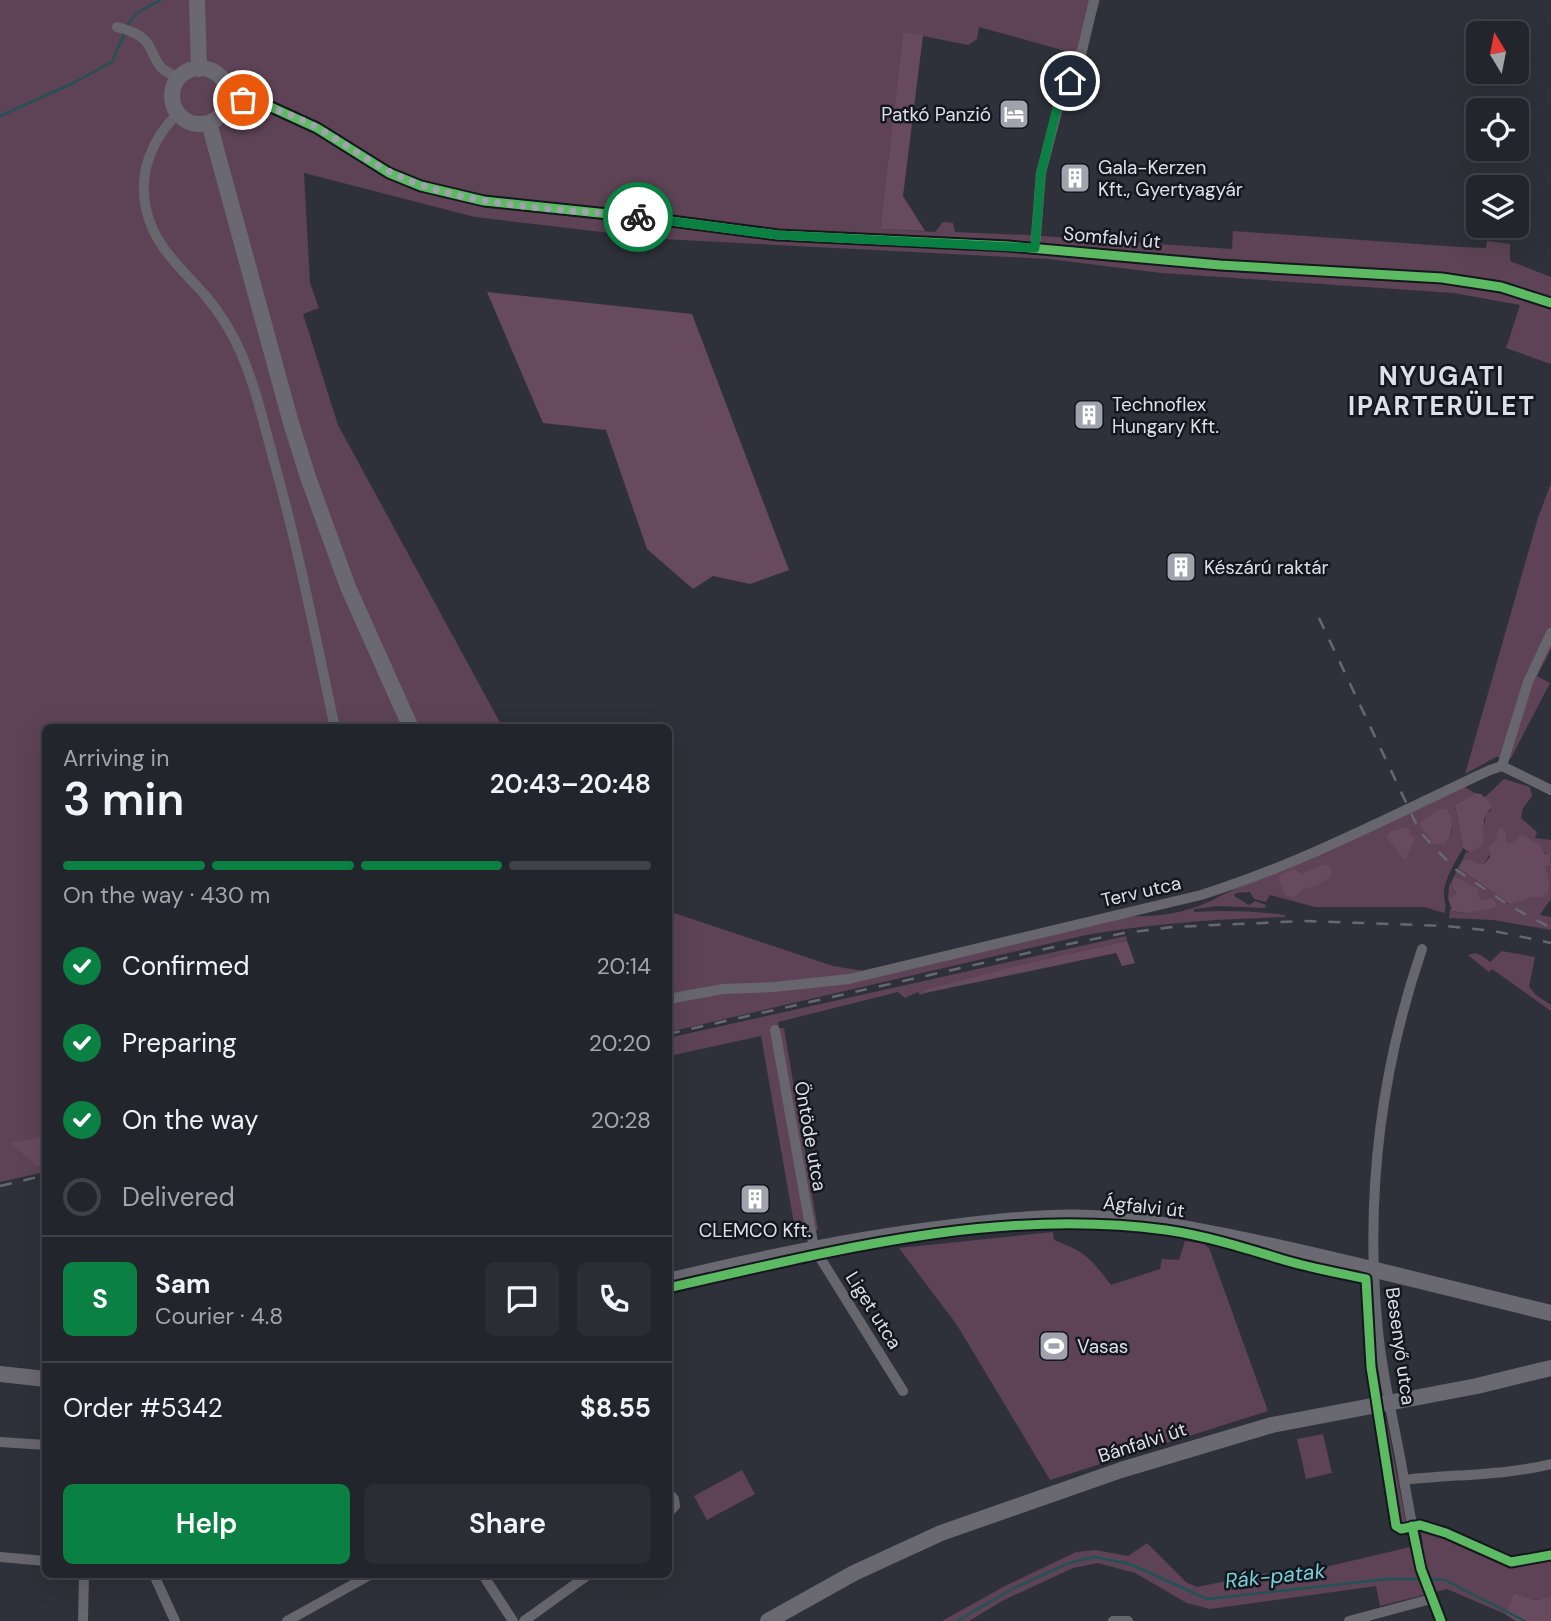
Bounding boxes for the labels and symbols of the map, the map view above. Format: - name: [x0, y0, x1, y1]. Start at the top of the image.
- north arrow: [1466, 21, 1530, 84]
- pin: [1040, 51, 1100, 111]
- pin: [213, 70, 273, 130]
- hotel icon: Patkó Panzió: [997, 97, 1031, 131]
- place label: Patkó Panzió: [881, 102, 991, 127]
- place label: Gala-Kerzen Kft., Gyertyagyár: [1098, 155, 1243, 202]
- building icon: Gala-Kerzen Kft., Gyertyagyár: [1058, 161, 1092, 195]
- courier: [603, 182, 673, 252]
- street label: Somfalvi út: [1062, 221, 1162, 254]
- district label: NYUGATI IPARTERÜLET: [1348, 359, 1536, 423]
- place label: Technoflex Hungary Kft.: [1112, 392, 1219, 439]
- building icon: Technoflex Hungary Kft.: [1072, 398, 1106, 432]
- building icon: Készárú raktár: [1164, 550, 1198, 584]
- place label: Készárú raktár: [1204, 555, 1329, 580]
- street label: Terv utca: [1099, 870, 1183, 913]
- street label: Öntöde utca: [789, 1079, 832, 1193]
- building icon: CLEMCO Kft.: [738, 1182, 772, 1216]
- street label: Ágfalvi út: [1102, 1190, 1186, 1223]
- place label: CLEMCO Kft.: [699, 1218, 811, 1243]
- street label: Liget utca: [840, 1267, 907, 1354]
- street label: Besenyő utca: [1380, 1286, 1421, 1406]
- sports icon: Vasas: [1037, 1329, 1071, 1363]
- place label: Vasas: [1077, 1334, 1128, 1359]
- street label: Bánfalvi út: [1095, 1416, 1189, 1468]
- water label: Rák-patak: [1223, 1557, 1327, 1595]

